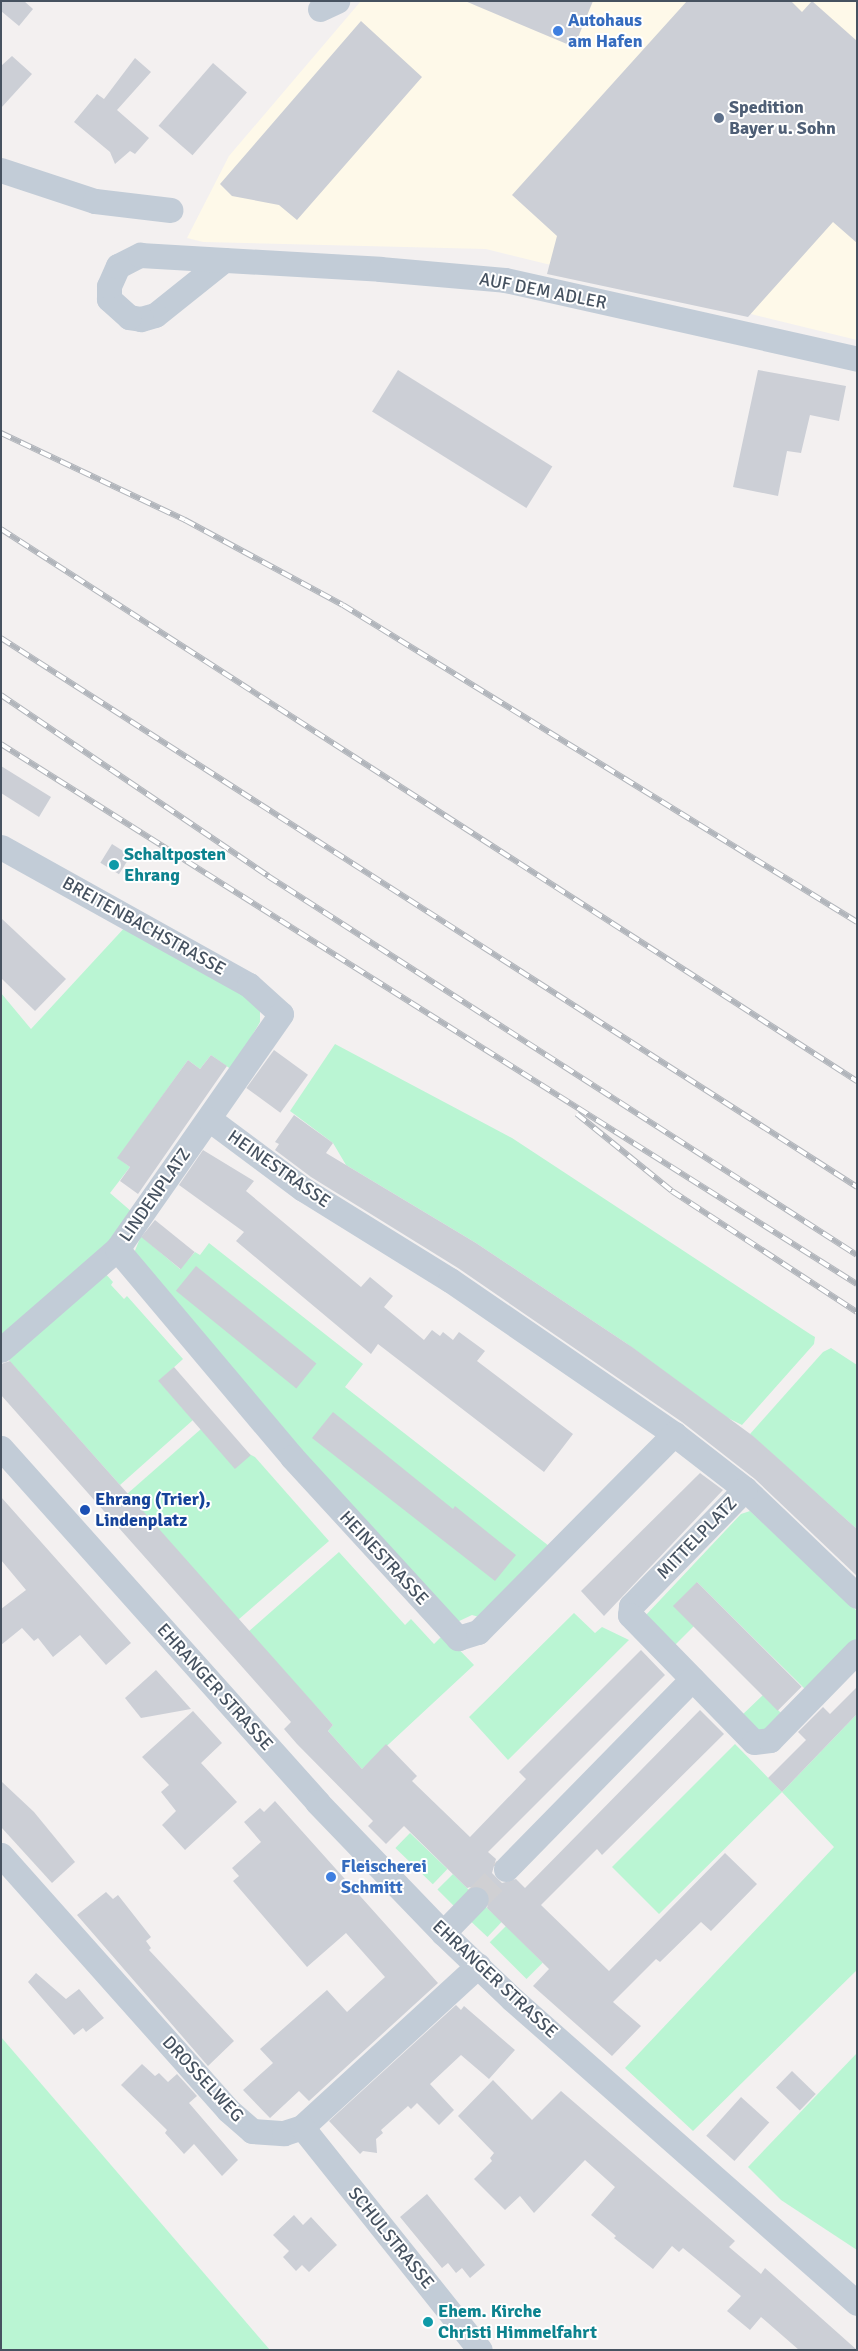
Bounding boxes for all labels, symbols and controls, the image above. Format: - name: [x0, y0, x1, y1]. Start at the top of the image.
- place label: Autohaus am Hafen: [568, 10, 643, 52]
- marker: Autohaus am Hafen: [552, 25, 564, 37]
- place label: Spedition Bayer u. Sohn: [729, 97, 836, 140]
- marker: Spedition Bayer u. Sohn: [713, 112, 725, 124]
- street label: AUF DEM ADLER: [477, 268, 609, 314]
- place label: Schaltposten Ehrang: [124, 844, 226, 886]
- marker: Schaltposten Ehrang: [108, 859, 120, 871]
- street label: BREITENBACHSTRASSE: [59, 872, 229, 980]
- street label: HEINESTRASSE: [223, 1126, 335, 1212]
- street label: LINDENPLATZ: [115, 1144, 195, 1246]
- place label: Ehrang (Trier), Lindenplatz: [95, 1489, 211, 1532]
- street label: MITTELPLATZ: [652, 1492, 742, 1584]
- marker: Ehrang (Trier), Lindenplatz: [79, 1504, 91, 1516]
- street label: HEINESTRASSE: [335, 1507, 433, 1609]
- street label: EHRANGER STRASSE: [152, 1619, 278, 1755]
- place label: Fleischerei Schmitt: [341, 1856, 427, 1898]
- marker: Fleischerei Schmitt: [325, 1871, 337, 1883]
- street label: EHRANGER STRASSE: [428, 1915, 562, 2043]
- street label: DROSSELWEG: [158, 2032, 248, 2126]
- street label: SCHULSTRASSE: [343, 2183, 439, 2293]
- place label: Ehem. Kirche Christi Himmelfahrt: [438, 2301, 597, 2344]
- marker: Ehem. Kirche Christi Himmelfahrt: [422, 2316, 434, 2328]

